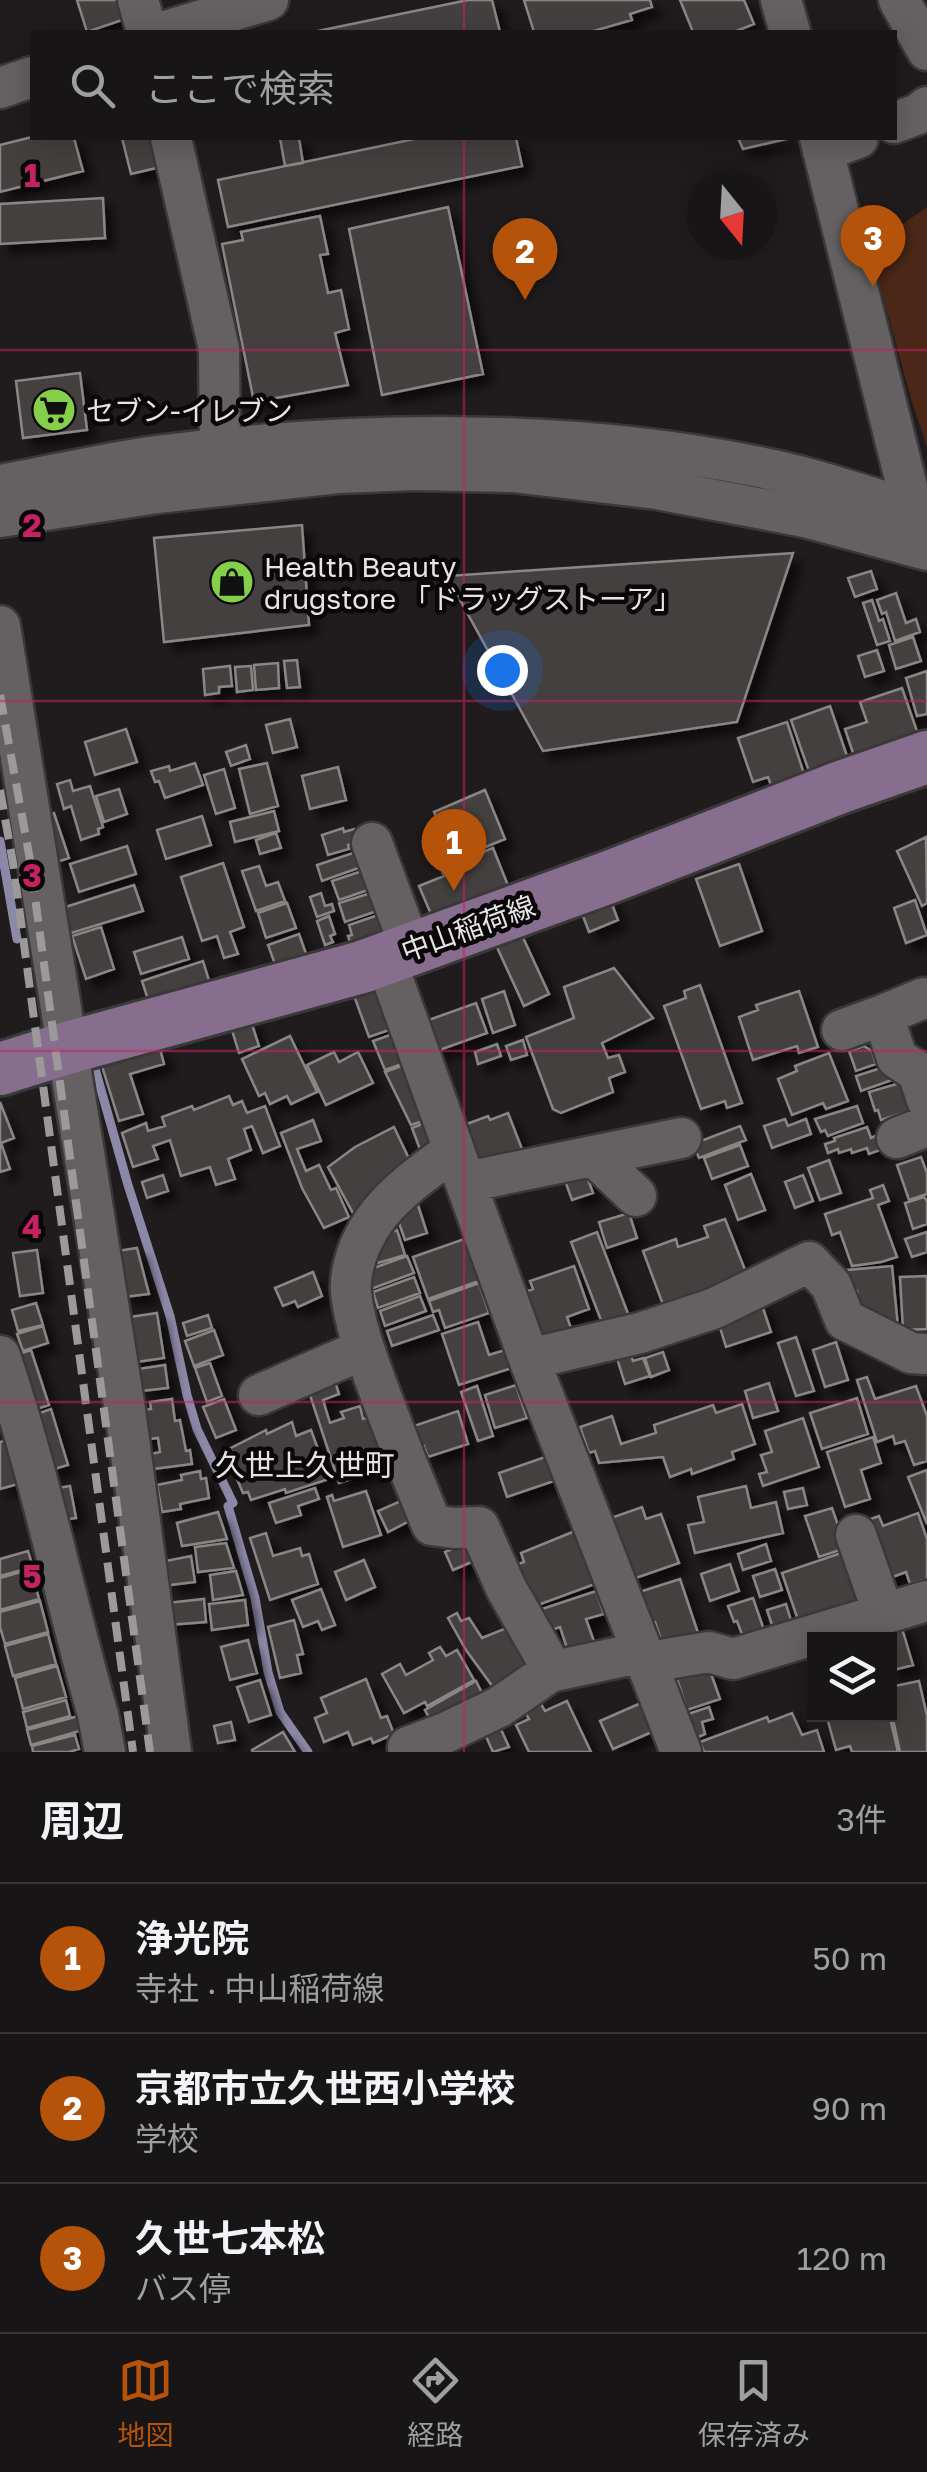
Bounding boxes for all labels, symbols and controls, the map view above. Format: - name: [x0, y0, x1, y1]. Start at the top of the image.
- search box: [30, 30, 897, 140]
- icon: search: [65, 58, 120, 113]
- text: ここで検索: [145, 65, 335, 110]
- text: 1: [24, 156, 40, 194]
- north arrow: [687, 170, 777, 260]
- pin: 3: [840, 204, 906, 287]
- pin: 2: [492, 218, 558, 300]
- supermarket icon: セブン-イレブン: [31, 387, 77, 433]
- place label: セブン-イレブン: [86, 394, 293, 427]
- text: 2: [22, 506, 42, 544]
- place label: Health Beauty drugstore 「ドラッグストーア」: [264, 550, 682, 615]
- shop icon: Health Beauty drugstore 「ドラッグストーア」: [209, 559, 255, 605]
- your location: [477, 645, 528, 696]
- pin: 1: [422, 808, 486, 891]
- text: 3: [22, 856, 42, 894]
- street label: 中山稲荷線: [397, 889, 539, 967]
- text: 4: [22, 1207, 42, 1245]
- district label: 久世上久世町: [215, 1447, 395, 1483]
- text: 5: [22, 1557, 42, 1595]
- map controls: [807, 1632, 897, 1722]
- button: layers: [807, 1632, 897, 1722]
- text: 周辺: [40, 1795, 124, 1845]
- text: 3件: [836, 1800, 887, 1838]
- text: 浄光院: [135, 1915, 249, 1960]
- text: 1: [64, 1939, 81, 1977]
- text: 50 m: [812, 1939, 887, 1977]
- text: 寺社 · 中山稲荷線: [135, 1969, 385, 2007]
- text: 京都市立久世西小学校: [135, 2065, 515, 2110]
- text: 2: [63, 2089, 82, 2127]
- text: 90 m: [811, 2089, 887, 2127]
- text: 学校: [135, 2119, 199, 2157]
- text: 久世七本松: [135, 2215, 325, 2260]
- text: 3: [63, 2239, 82, 2277]
- text: 120 m: [797, 2239, 887, 2277]
- text: バス停: [135, 2269, 231, 2307]
- tab: 地図: [117, 2353, 173, 2453]
- tab: 経路: [407, 2353, 464, 2453]
- tab: 保存済み: [698, 2353, 810, 2453]

